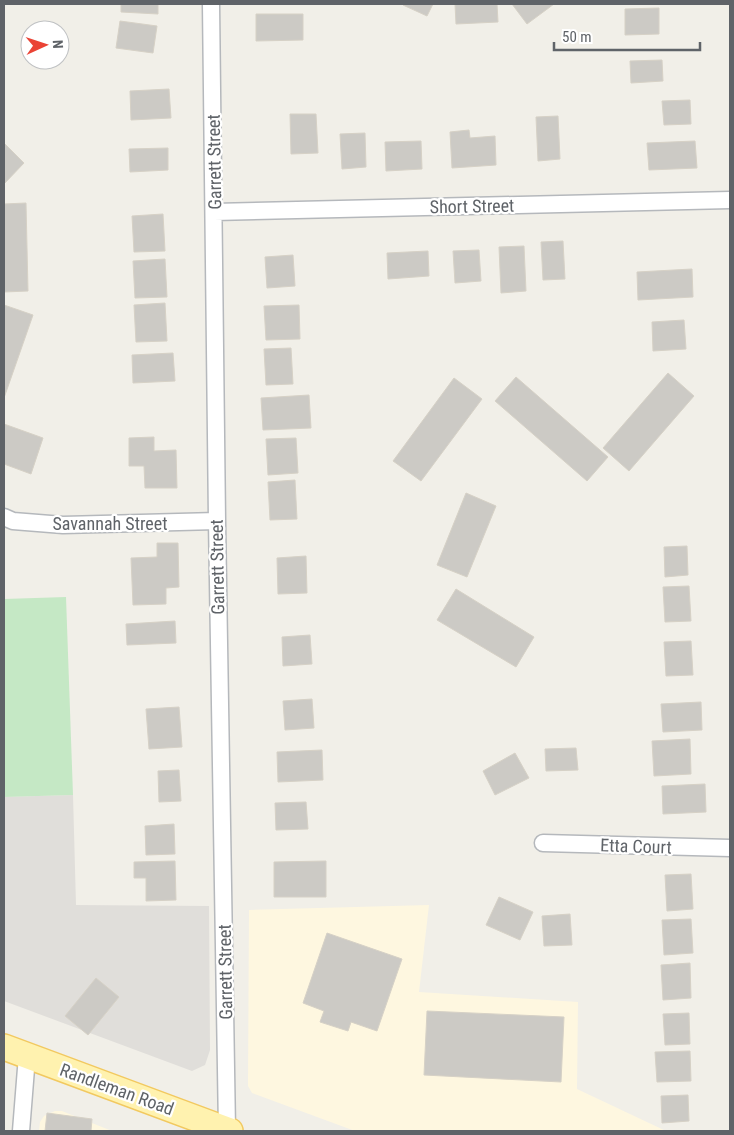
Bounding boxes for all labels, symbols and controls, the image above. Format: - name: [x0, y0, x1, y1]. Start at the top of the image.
- north arrow: [20, 20, 70, 70]
- scale bar: [554, 20, 700, 52]
- text: 50 m: [562, 28, 592, 46]
- text: N: [50, 40, 66, 49]
- street label: Garrett Street: [203, 114, 225, 210]
- street label: Short Street: [430, 195, 514, 217]
- street label: Savannah Street: [52, 513, 168, 534]
- street label: Garrett Street: [206, 519, 228, 615]
- street label: Etta Court: [600, 834, 672, 858]
- street label: Garrett Street: [214, 924, 236, 1020]
- street label: Randleman Road: [57, 1059, 177, 1119]

